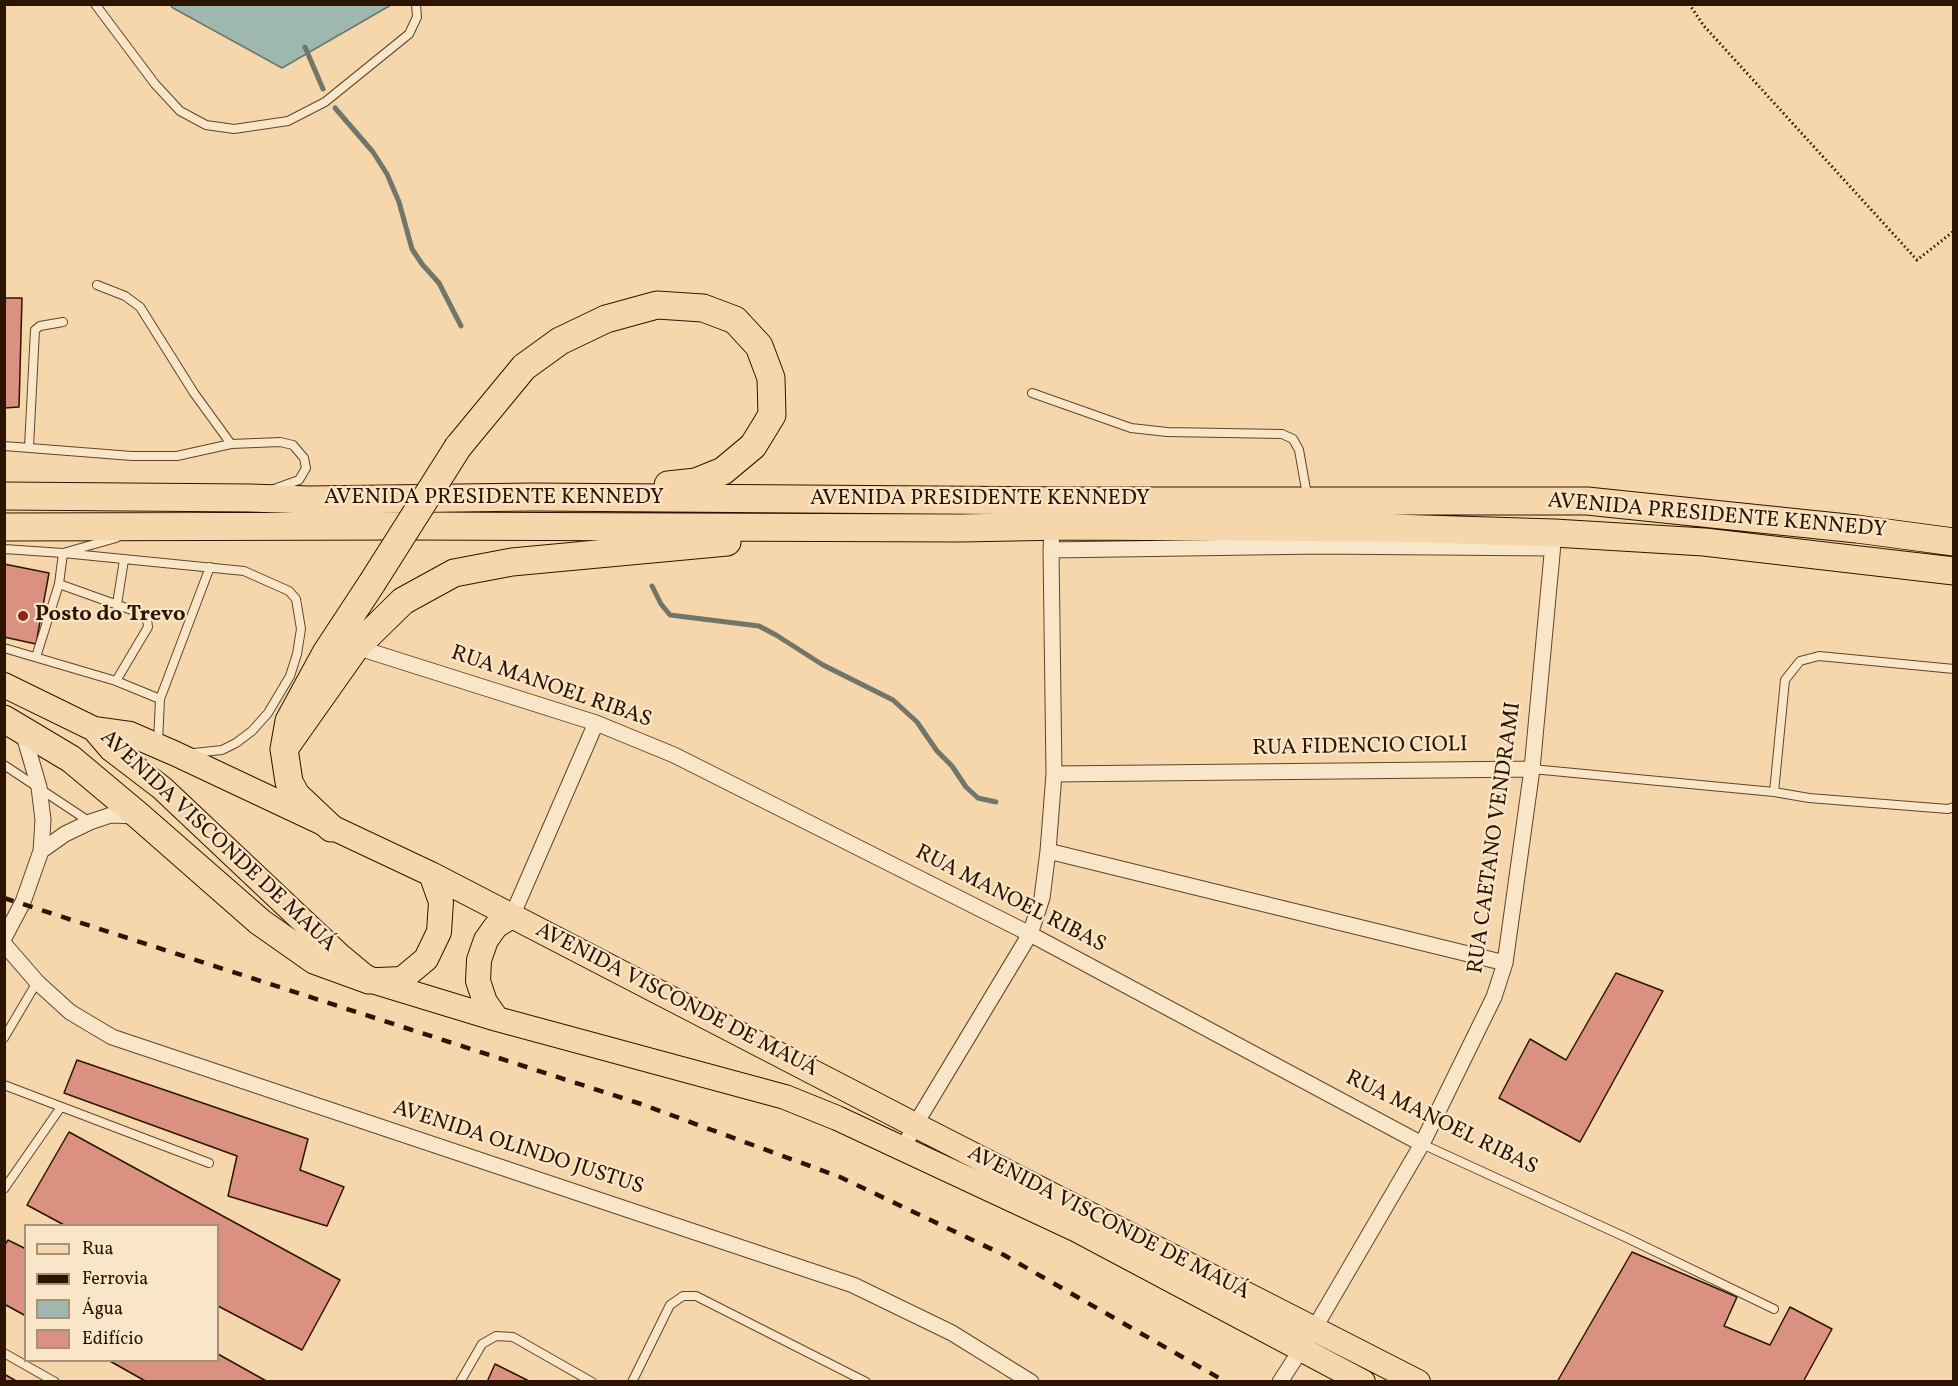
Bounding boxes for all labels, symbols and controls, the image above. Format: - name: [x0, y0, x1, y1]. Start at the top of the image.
- street label: AVENIDA PRESIDENTE KENNEDY: [324, 486, 664, 512]
- street label: AVENIDA PRESIDENTE KENNEDY: [810, 487, 1150, 513]
- street label: AVENIDA PRESIDENTE KENNEDY: [1547, 489, 1887, 545]
- place label: Posto do Trevo: [35, 603, 186, 629]
- marker: Posto do Trevo: [16, 609, 30, 623]
- street label: RUA MANOEL RIBAS: [447, 641, 655, 735]
- street label: RUA CAETANO VENDRAMI: [1464, 700, 1528, 976]
- street label: AVENIDA VISCONDE DE MAUÁ: [93, 725, 341, 959]
- street label: RUA FIDENCIO CIOLI: [1252, 733, 1468, 763]
- street label: RUA MANOEL RIBAS: [910, 840, 1110, 960]
- street label: AVENIDA VISCONDE DE MAUÁ: [530, 918, 822, 1084]
- street label: RUA MANOEL RIBAS: [1341, 1066, 1541, 1182]
- street label: AVENIDA OLINDO JUSTUS: [389, 1096, 647, 1202]
- street label: AVENIDA VISCONDE DE MAUÁ: [962, 1141, 1254, 1307]
- legend: [24, 1224, 219, 1362]
- text: Rua: [82, 1237, 113, 1262]
- text: Ferrovia: [82, 1267, 148, 1292]
- text: Água: [82, 1297, 123, 1322]
- text: Edifício: [82, 1327, 143, 1352]

